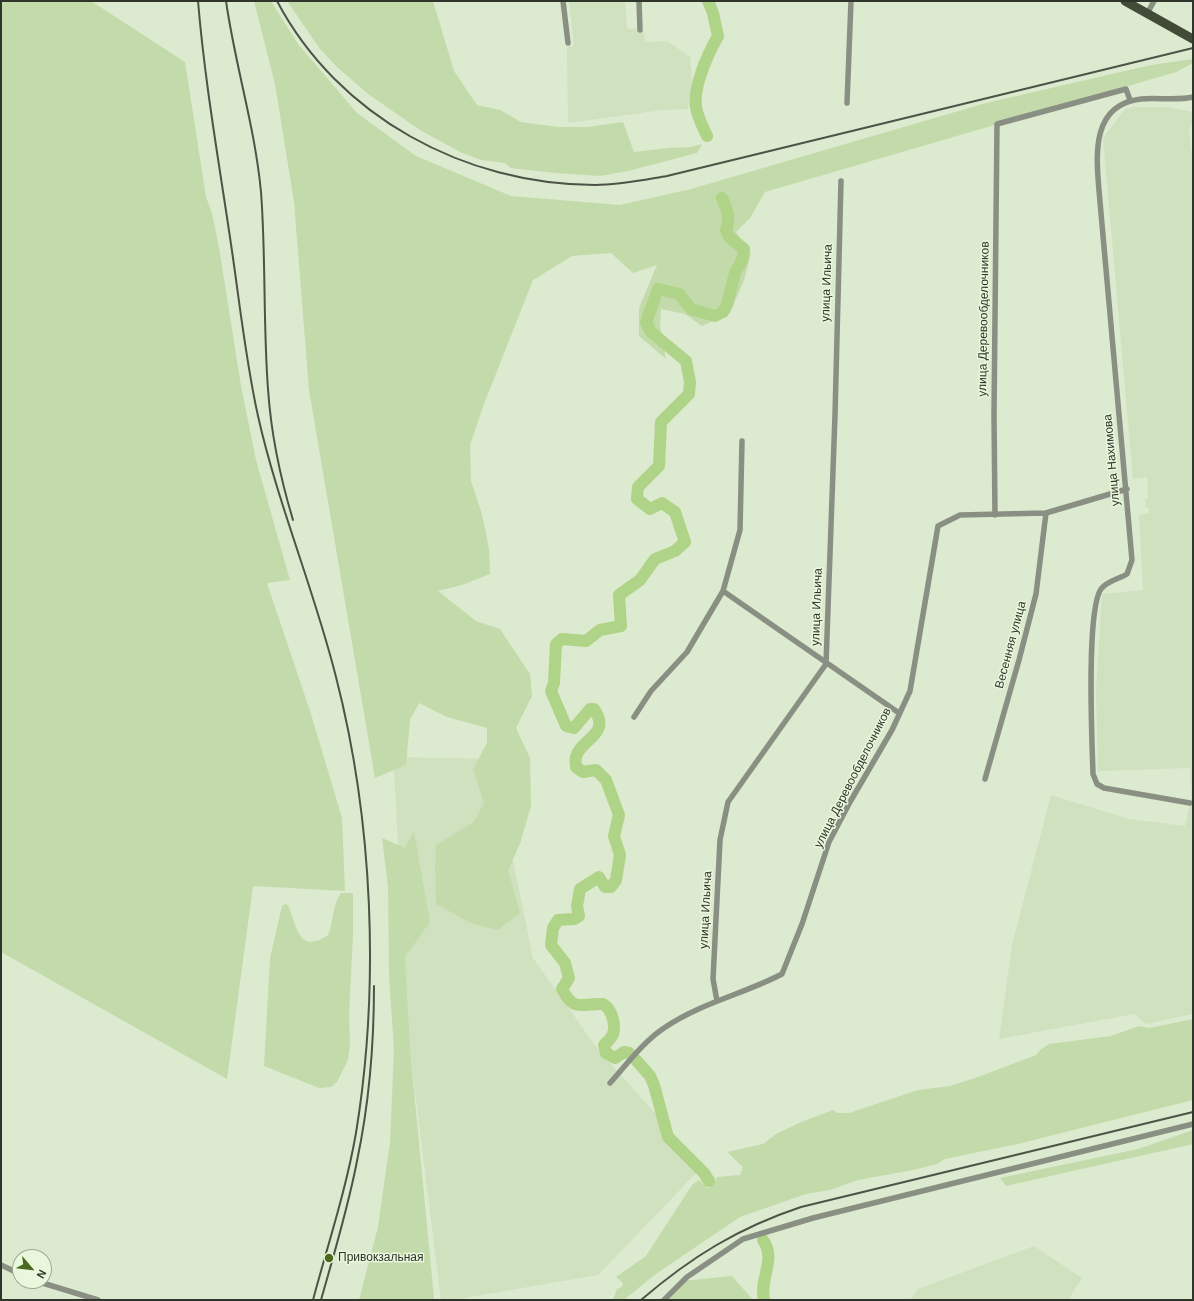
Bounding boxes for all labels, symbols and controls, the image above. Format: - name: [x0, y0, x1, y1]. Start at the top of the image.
- street label: улица Деревообделочников: [975, 241, 993, 397]
- street label: улица Ильича: [818, 244, 836, 322]
- street label: улица Нахимова: [1101, 413, 1123, 507]
- street label: улица Ильича: [808, 568, 826, 646]
- street label: Весенняя улица: [992, 600, 1030, 690]
- street label: улица Деревообделочников: [811, 706, 895, 850]
- street label: улица Ильича: [697, 871, 715, 949]
- north arrow: [12, 1249, 52, 1289]
- place label: Привокзальная: [338, 1251, 424, 1265]
- marker: Привокзальная: [323, 1252, 335, 1264]
- text: N: [35, 1268, 49, 1280]

